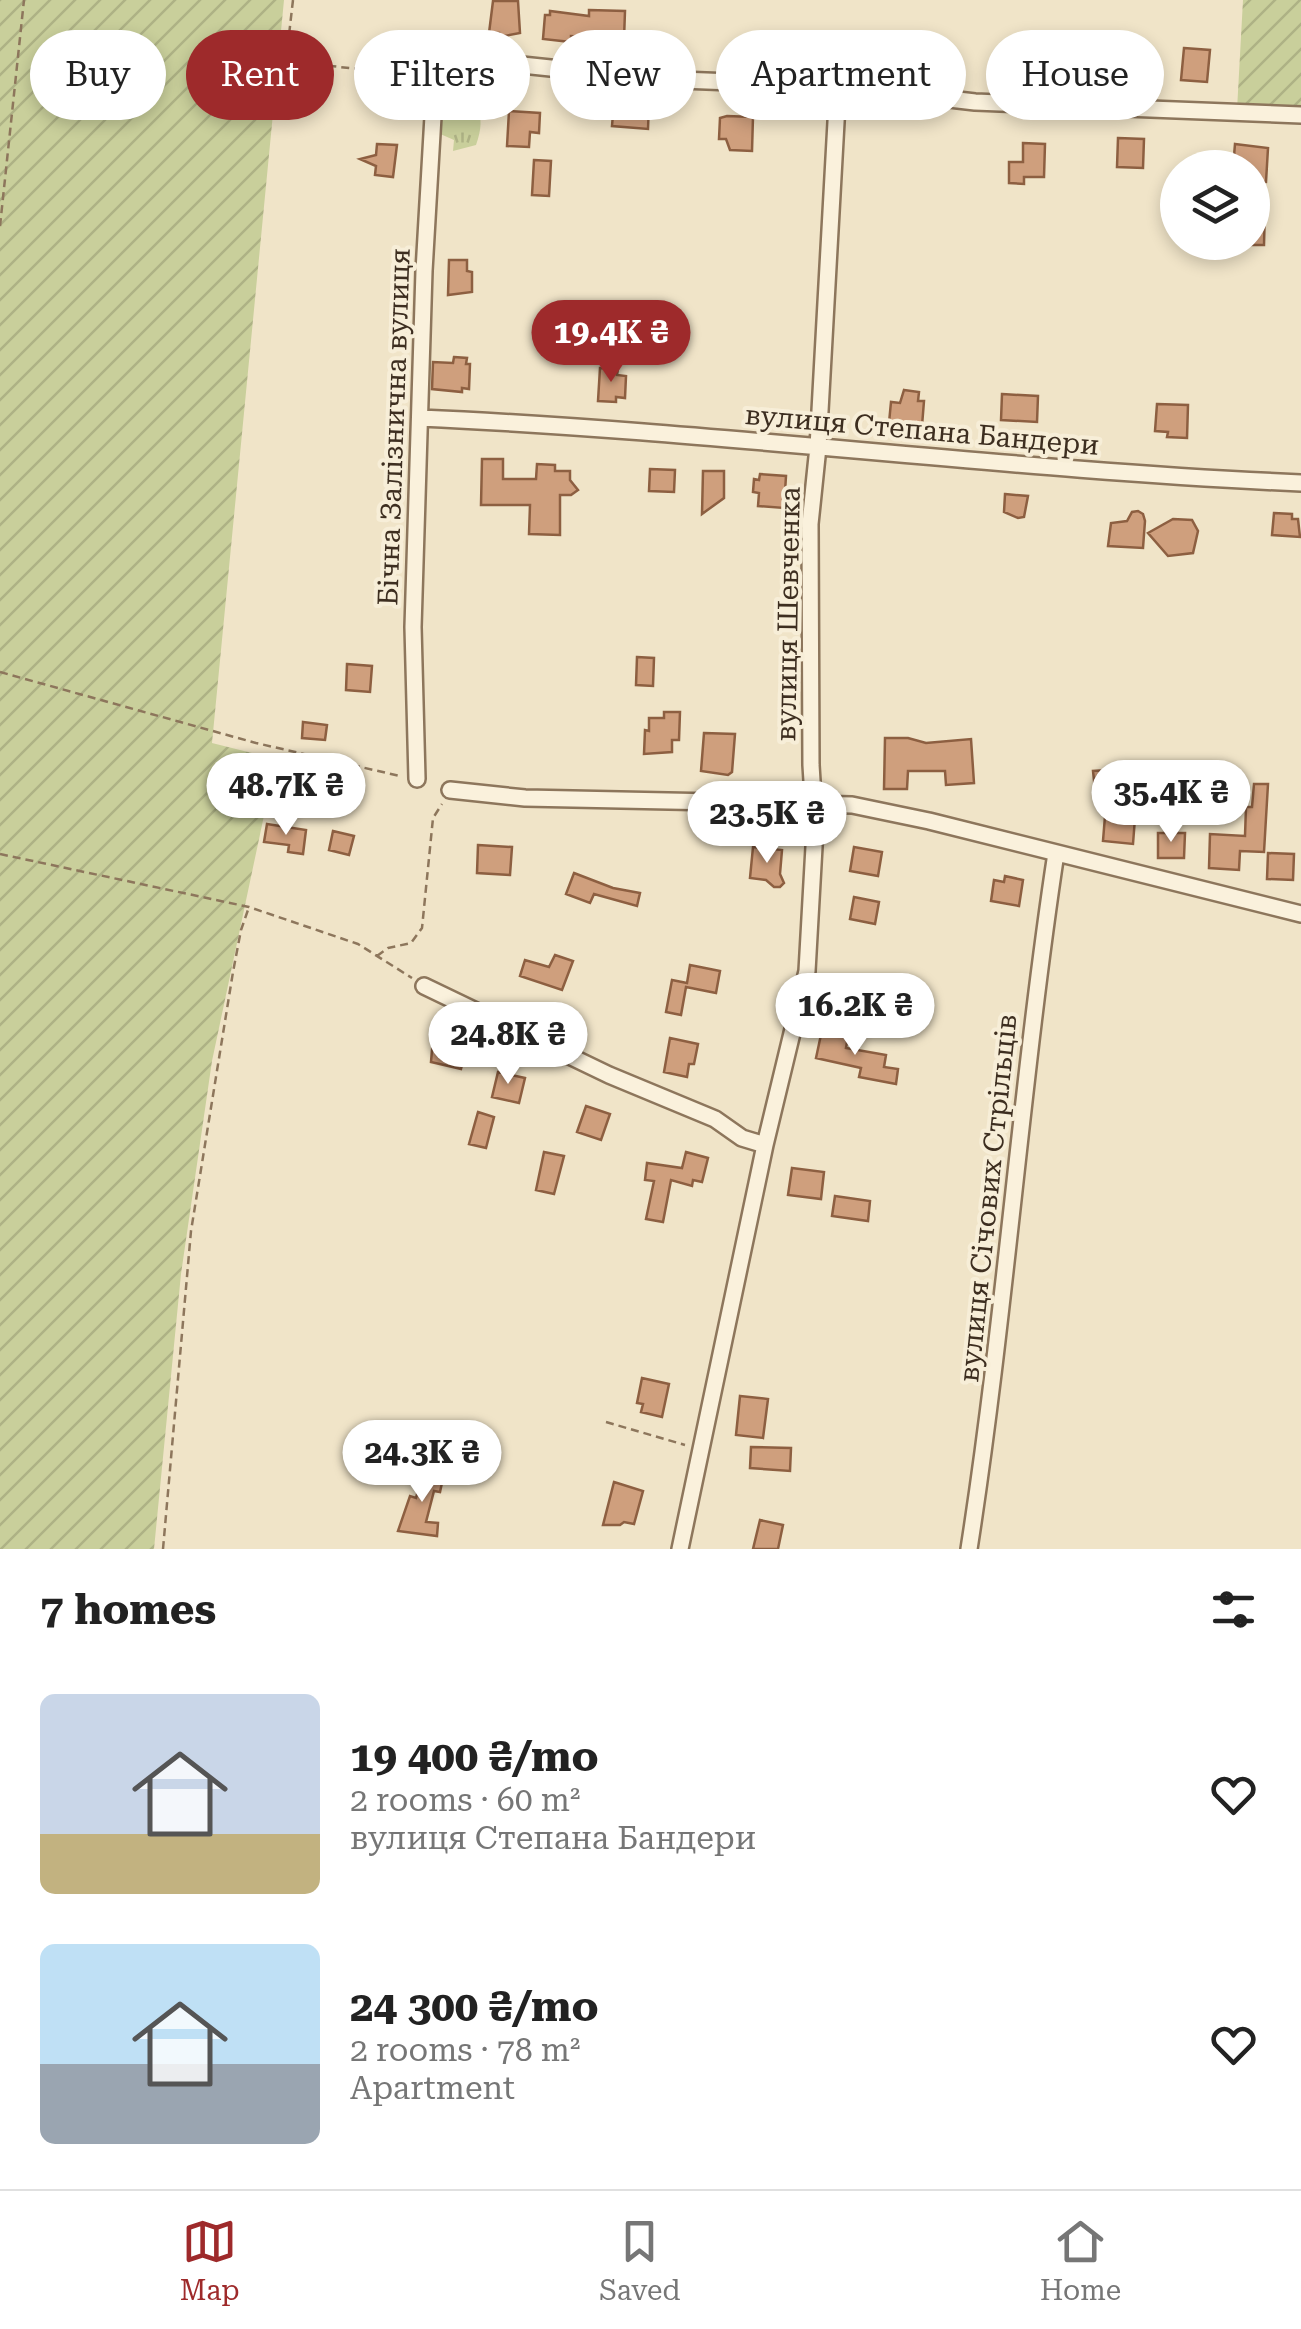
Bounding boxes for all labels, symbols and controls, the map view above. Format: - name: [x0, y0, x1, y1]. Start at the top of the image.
- chip: Buy: [30, 30, 166, 120]
- chip: Rent: [186, 30, 334, 120]
- chip: Filters: [354, 30, 530, 120]
- chip: New: [550, 30, 696, 120]
- chip: Apartment: [716, 30, 966, 120]
- chip: House: [986, 30, 1164, 120]
- map controls: [1160, 150, 1270, 260]
- button: layers: [1160, 150, 1270, 260]
- street label: Бічна Залізнична вулиця: [371, 248, 417, 606]
- pin: 19.4K ₴: [519, 300, 703, 385]
- text: 19.4K ₴: [554, 313, 668, 351]
- street label: вулиця Степана Бандери: [744, 398, 1100, 462]
- street label: вулиця Шевченка: [769, 486, 807, 742]
- pin: 48.7K ₴: [194, 753, 378, 838]
- pin: 35.4K ₴: [1079, 760, 1263, 845]
- text: 48.7K ₴: [229, 766, 343, 804]
- text: 35.4K ₴: [1114, 773, 1228, 811]
- pin: 23.5K ₴: [675, 781, 859, 866]
- text: 23.5K ₴: [710, 794, 824, 832]
- pin: 16.2K ₴: [763, 973, 947, 1058]
- text: 16.2K ₴: [798, 986, 912, 1024]
- pin: 24.8K ₴: [416, 1002, 600, 1087]
- street label: вулиця Січових Стрільців: [952, 1012, 1024, 1384]
- text: 24.8K ₴: [451, 1015, 565, 1053]
- pin: 24.3K ₴: [330, 1420, 514, 1505]
- text: 24.3K ₴: [365, 1433, 479, 1471]
- icon: filters: [1206, 1582, 1261, 1637]
- text: 7 homes: [40, 1585, 216, 1634]
- text: 19 400 ₴/mo: [350, 1732, 599, 1781]
- icon: home: [120, 1734, 240, 1854]
- icon: heart: [1206, 1767, 1261, 1822]
- text: 2 rooms · 60 m²: [350, 1781, 580, 1819]
- text: вулиця Степана Бандери: [350, 1819, 756, 1857]
- text: 24 300 ₴/mo: [350, 1982, 599, 2031]
- icon: home: [120, 1984, 240, 2104]
- icon: heart: [1206, 2017, 1261, 2072]
- text: 2 rooms · 78 m²: [350, 2031, 580, 2069]
- text: Apartment: [350, 2069, 515, 2107]
- tab: Map: [180, 2214, 240, 2307]
- tab: Saved: [599, 2214, 680, 2307]
- tab: Home: [1040, 2214, 1121, 2307]

